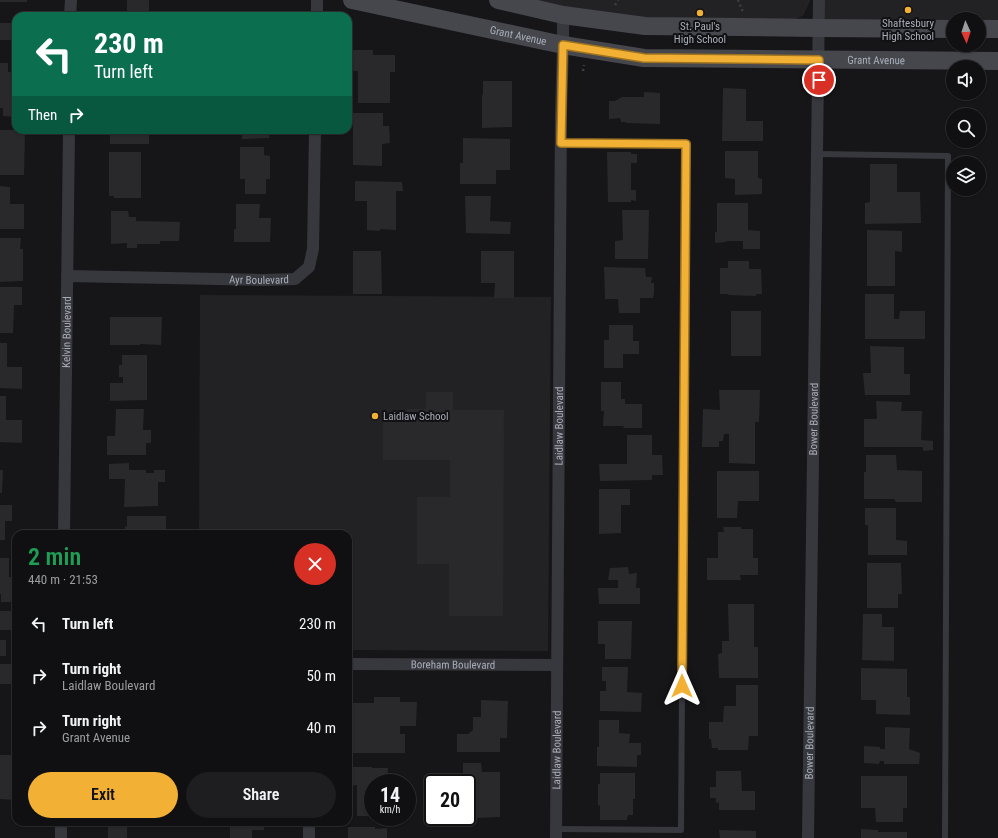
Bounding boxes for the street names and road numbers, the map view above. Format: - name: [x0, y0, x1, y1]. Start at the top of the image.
- street label: Grant Avenue: [489, 24, 548, 48]
- street label: Grant Avenue: [847, 54, 905, 67]
- street label: Ayr Boulevard: [229, 273, 289, 287]
- street label: Kelvin Boulevard: [60, 296, 74, 368]
- street label: Bower Boulevard: [807, 383, 821, 456]
- street label: Laidlaw Boulevard: [553, 386, 566, 466]
- street label: Boreham Boulevard: [411, 658, 495, 672]
- street label: Bower Boulevard: [803, 706, 817, 780]
- street label: Laidlaw Boulevard: [550, 710, 564, 790]

